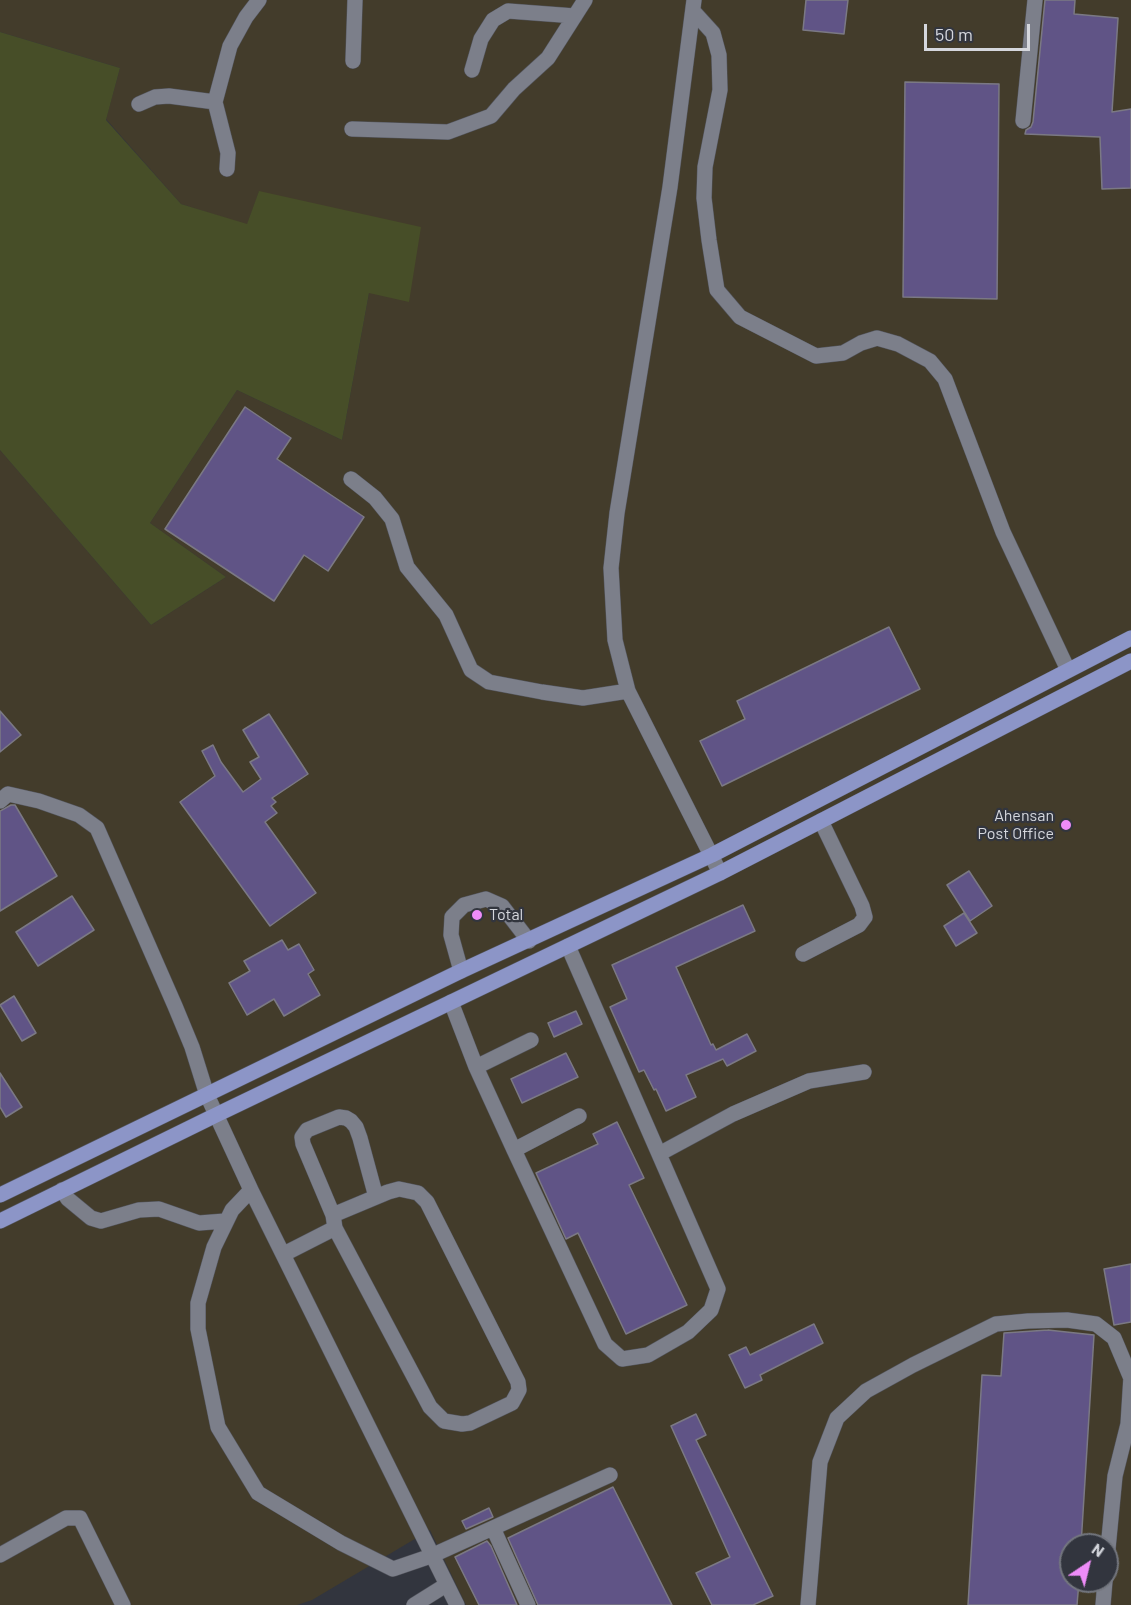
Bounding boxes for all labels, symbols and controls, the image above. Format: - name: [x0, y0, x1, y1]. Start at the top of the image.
- scale bar: [927, 12, 1034, 50]
- text: 50 m: [935, 23, 973, 45]
- place label: Ahensan Post Office: [978, 806, 1054, 844]
- marker: Ahensan Post Office: [1059, 818, 1073, 832]
- place label: Total: [489, 905, 523, 925]
- marker: Total: [470, 908, 484, 922]
- north arrow: [1059, 1533, 1119, 1593]
- text: N: [1089, 1539, 1108, 1560]

